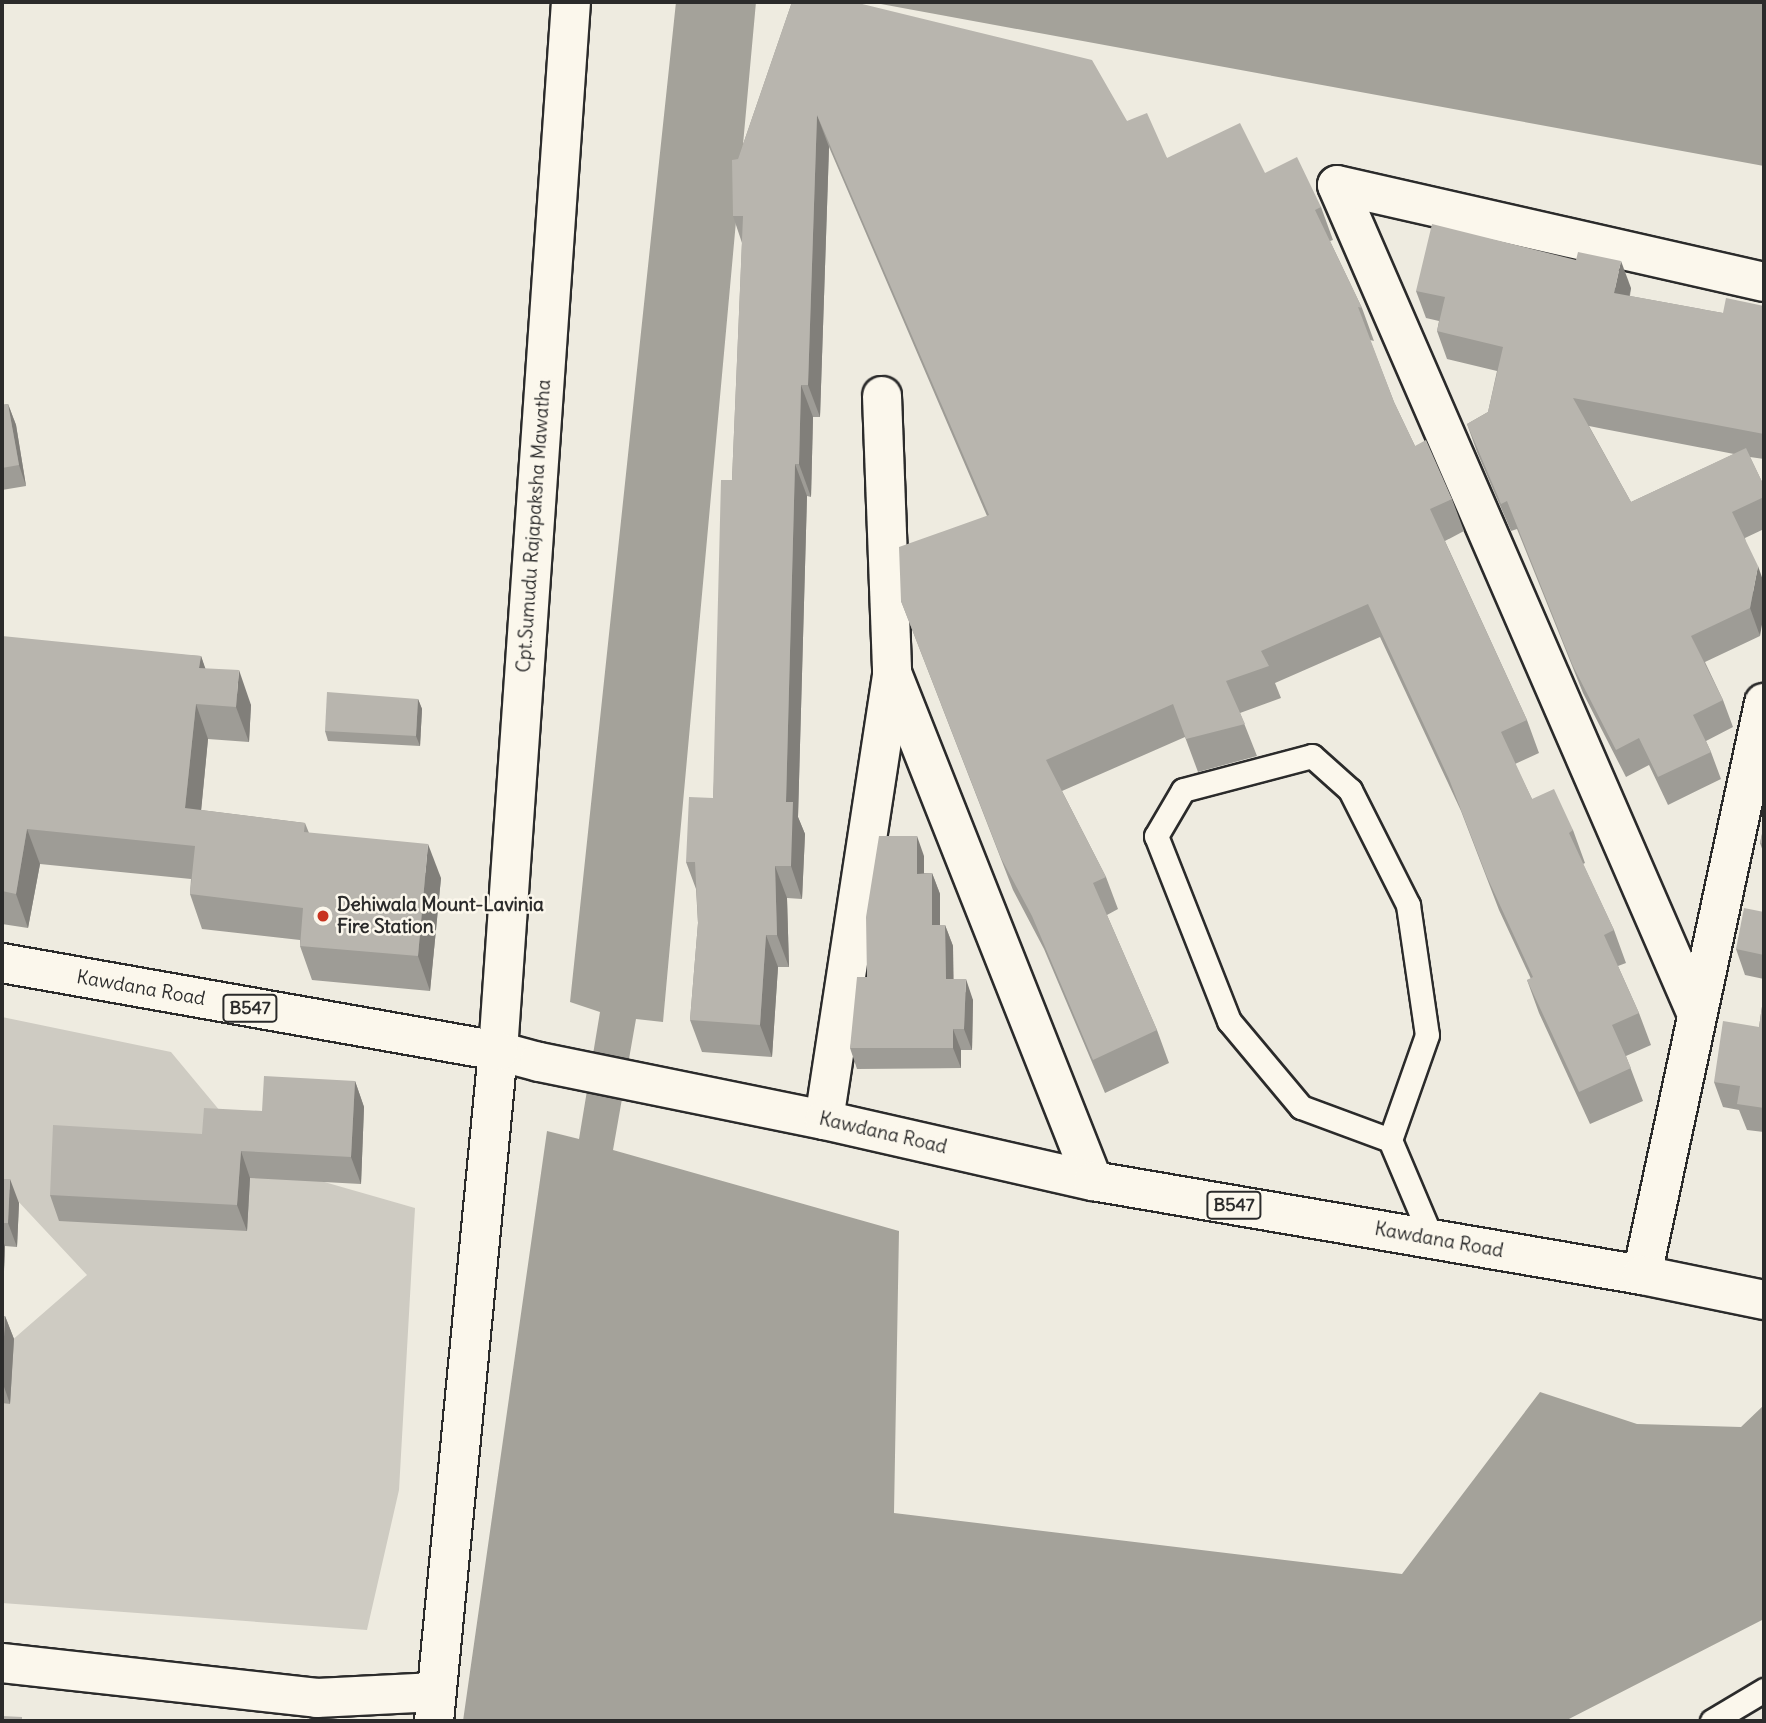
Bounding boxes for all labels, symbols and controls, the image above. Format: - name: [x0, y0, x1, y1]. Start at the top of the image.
- street label: Cpt.Sumudu Rajapaksha Mawatha: [512, 379, 556, 673]
- place label: Dehiwala Mount-Lavinia Fire Station: [337, 894, 544, 938]
- marker: Dehiwala Mount-Lavinia Fire Station: [315, 908, 331, 924]
- street label: Kawdana Road: [75, 965, 207, 1011]
- road number: B547: [222, 993, 278, 1023]
- street label: Kawdana Road: [817, 1107, 949, 1159]
- road number: B547: [1206, 1190, 1262, 1220]
- street label: Kawdana Road: [1373, 1217, 1505, 1263]

